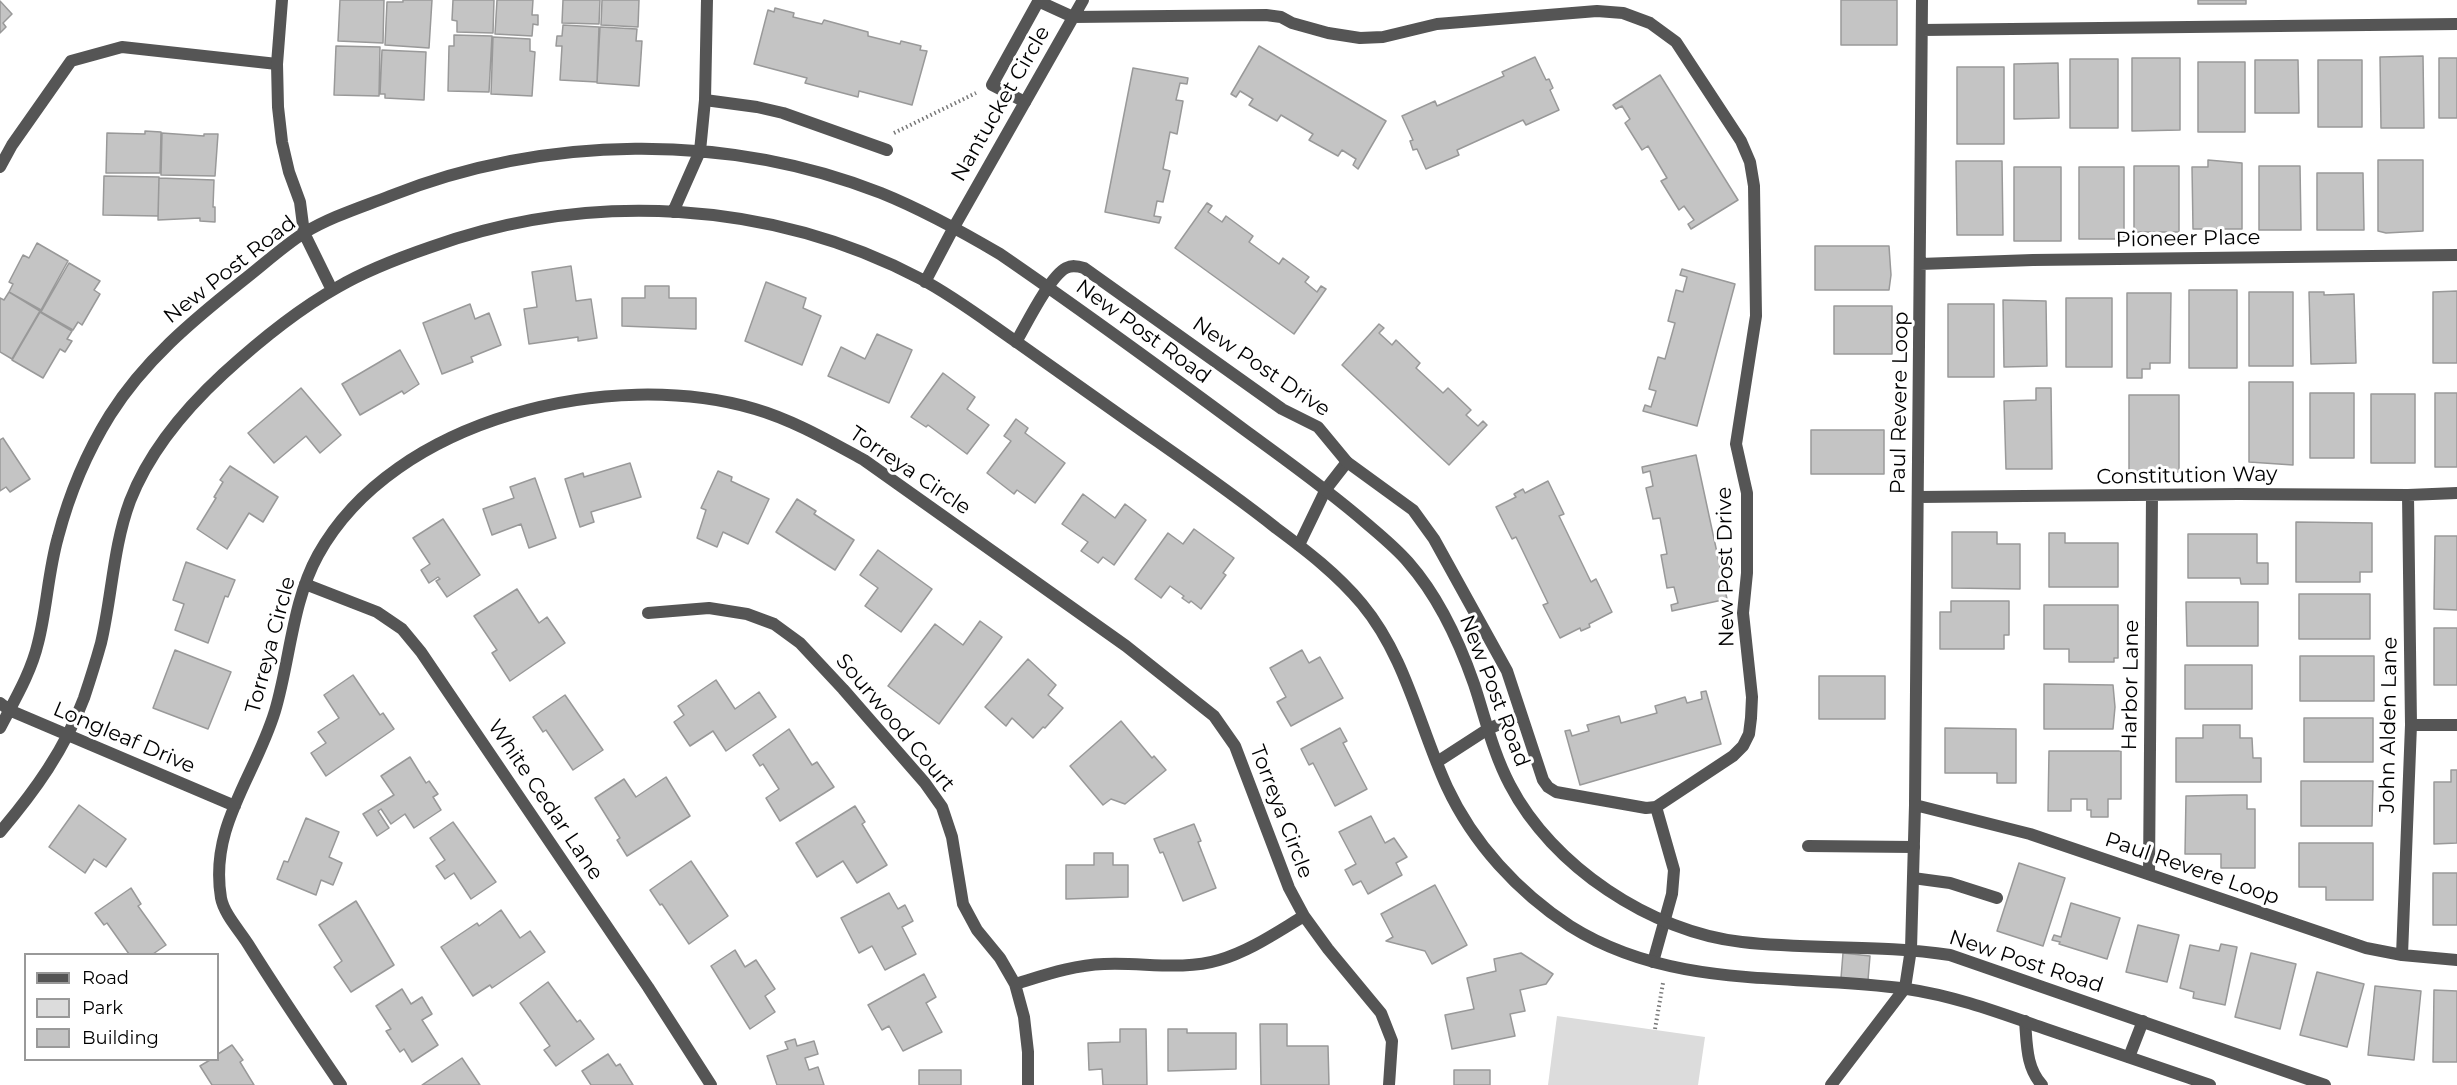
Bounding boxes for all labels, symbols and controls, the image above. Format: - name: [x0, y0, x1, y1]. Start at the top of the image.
- street label: Nantucket Circle: [946, 22, 1056, 186]
- street label: New Post Road: [159, 211, 301, 329]
- street label: Pioneer Place: [2115, 225, 2261, 253]
- street label: New Post Road: [1071, 275, 1215, 389]
- street label: Paul Revere Loop: [1886, 311, 1914, 495]
- street label: New Post Drive: [1187, 312, 1335, 422]
- street label: Torreya Circle: [845, 421, 975, 521]
- street label: Constitution Way: [2096, 462, 2278, 490]
- street label: New Post Drive: [1712, 486, 1740, 648]
- street label: Torreya Circle: [241, 574, 301, 716]
- street label: New Post Road: [1453, 611, 1535, 771]
- street label: Harbor Lane: [2117, 619, 2145, 751]
- street label: John Alden Lane: [2375, 637, 2403, 813]
- street label: Sourwood Court: [830, 649, 960, 797]
- street label: Longleaf Drive: [49, 697, 199, 779]
- street label: White Cedar Lane: [482, 715, 608, 885]
- street label: Torreya Circle: [1244, 742, 1318, 882]
- street label: Paul Revere Loop: [2101, 827, 2283, 911]
- street label: New Post Road: [1946, 925, 2106, 999]
- legend: [24, 953, 219, 1061]
- text: Road: [82, 967, 129, 989]
- text: Park: [82, 997, 123, 1019]
- text: Building: [82, 1027, 159, 1049]

